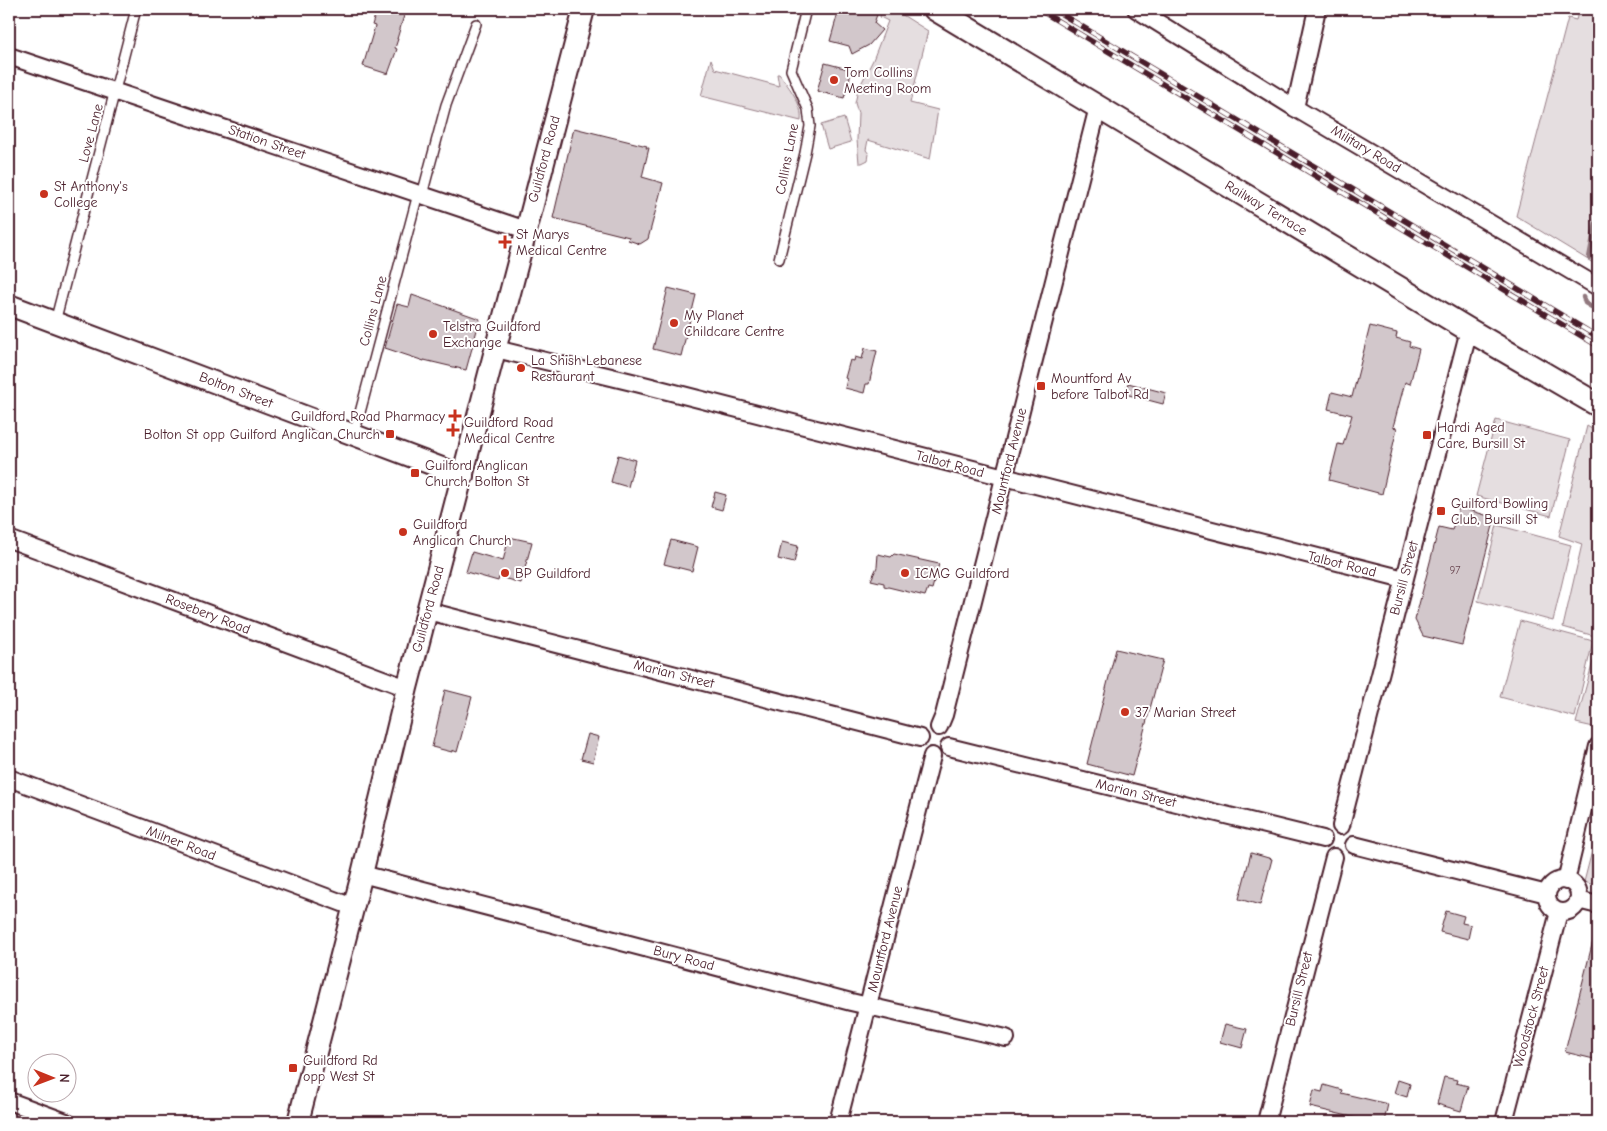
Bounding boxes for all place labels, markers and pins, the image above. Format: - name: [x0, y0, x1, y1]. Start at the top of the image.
- place label: Tom Collins Meeting Room: [844, 64, 931, 97]
- marker: Tom Collins Meeting Room: [828, 74, 840, 86]
- place label: St Anthony's College: [54, 178, 128, 211]
- marker: St Anthony's College: [38, 188, 50, 200]
- place label: St Marys Medical Centre: [516, 226, 607, 259]
- marker: St Marys Medical Centre: [498, 235, 512, 249]
- place label: My Planet Childcare Centre: [684, 307, 784, 340]
- marker: My Planet Childcare Centre: [668, 317, 680, 329]
- place label: Telstra Guildford Exchange: [443, 318, 541, 351]
- marker: Telstra Guildford Exchange: [427, 328, 439, 340]
- place label: La Shish Lebanese Restaurant: [531, 352, 642, 385]
- marker: La Shish Lebanese Restaurant: [515, 362, 527, 374]
- place label: Mountford Av before Talbot Rd: [1051, 370, 1149, 403]
- marker: Mountford Av before Talbot Rd: [1035, 380, 1047, 392]
- place label: Guildford Road Pharmacy: [291, 408, 446, 425]
- marker: Guildford Road Pharmacy: [449, 410, 461, 422]
- place label: Guildford Road Medical Centre: [464, 414, 555, 447]
- place label: Hardi Aged Care, Bursill St: [1437, 419, 1526, 452]
- marker: Guildford Road Medical Centre: [446, 423, 460, 437]
- place label: Bolton St opp Guilford Anglican Church: [144, 426, 380, 443]
- marker: Bolton St opp Guilford Anglican Church: [384, 428, 396, 440]
- marker: Hardi Aged Care, Bursill St: [1421, 429, 1433, 441]
- place label: Guilford Anglican Church, Bolton St: [425, 457, 530, 490]
- marker: Guilford Anglican Church, Bolton St: [409, 467, 421, 479]
- place label: Guilford Bowling Club, Bursill St: [1451, 495, 1548, 528]
- marker: Guilford Bowling Club, Bursill St: [1435, 505, 1447, 517]
- place label: Guildford Anglican Church: [413, 516, 512, 549]
- marker: Guildford Anglican Church: [397, 526, 409, 538]
- place label: BP Guildford: [515, 565, 591, 582]
- place label: ICMG Guildford: [915, 565, 1010, 582]
- marker: BP Guildford: [499, 567, 511, 579]
- marker: ICMG Guildford: [899, 567, 911, 579]
- place label: 37 Marian Street: [1135, 704, 1237, 721]
- marker: 37 Marian Street: [1119, 706, 1131, 718]
- place label: Guildford Rd opp West St: [303, 1052, 378, 1085]
- marker: Guildford Rd opp West St: [287, 1062, 299, 1074]

